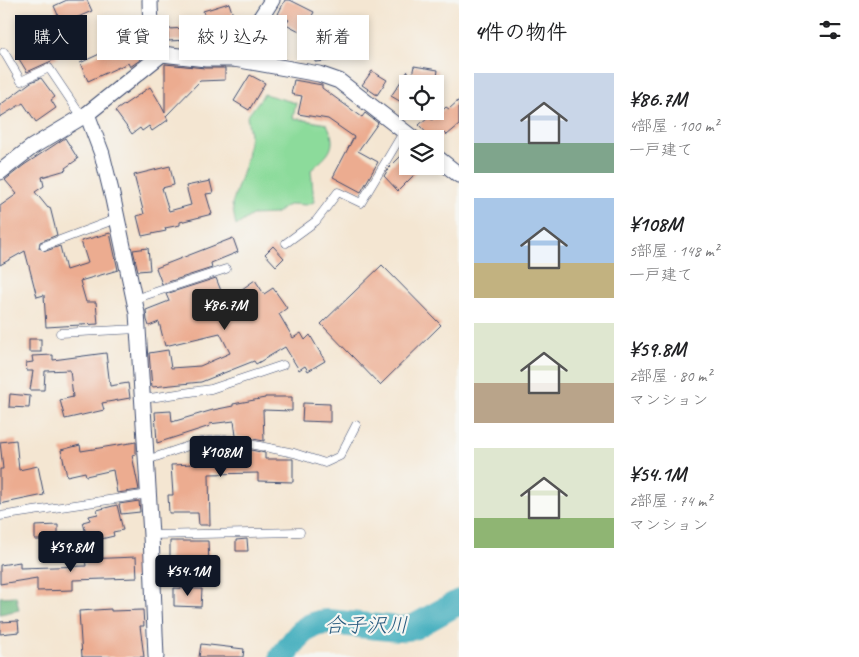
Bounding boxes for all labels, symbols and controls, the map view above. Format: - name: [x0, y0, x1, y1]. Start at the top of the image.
- chip: 購入: [15, 15, 87, 60]
- chip: 賃貸: [97, 15, 169, 60]
- chip: 絞り込み: [179, 15, 287, 60]
- chip: 新着: [297, 15, 369, 60]
- icon: filters: [816, 16, 844, 44]
- text: 4件の物件: [474, 19, 567, 45]
- map controls: [399, 75, 444, 175]
- button: locate: [399, 75, 444, 120]
- text: ¥86.7M: [629, 86, 687, 112]
- icon: home: [514, 93, 574, 153]
- text: 4部屋 · 100 m²: [629, 116, 719, 136]
- button: layers: [399, 130, 444, 175]
- text: 一戸建て: [629, 140, 693, 160]
- text: ¥108M: [629, 211, 682, 237]
- icon: home: [514, 218, 574, 278]
- text: 5部屋 · 148 m²: [629, 241, 719, 261]
- text: 一戸建て: [629, 265, 693, 285]
- pin: ¥86.7M: [184, 288, 266, 331]
- text: ¥86.7M: [203, 295, 247, 315]
- text: ¥59.8M: [629, 336, 686, 362]
- icon: home: [514, 343, 574, 403]
- text: 2部屋 · 80 m²: [629, 366, 711, 386]
- text: マンション: [629, 390, 708, 410]
- pin: ¥108M: [186, 436, 256, 478]
- text: ¥108M: [201, 442, 241, 462]
- text: ¥54.1M: [629, 461, 686, 487]
- icon: home: [514, 468, 574, 528]
- text: 2部屋 · 74 m²: [629, 491, 711, 511]
- text: マンション: [629, 515, 708, 535]
- pin: ¥59.8M: [30, 530, 112, 573]
- text: ¥59.8M: [49, 537, 93, 557]
- pin: ¥54.1M: [147, 554, 229, 597]
- text: ¥54.1M: [166, 561, 210, 581]
- water label: 合子沢川: [324, 612, 408, 638]

